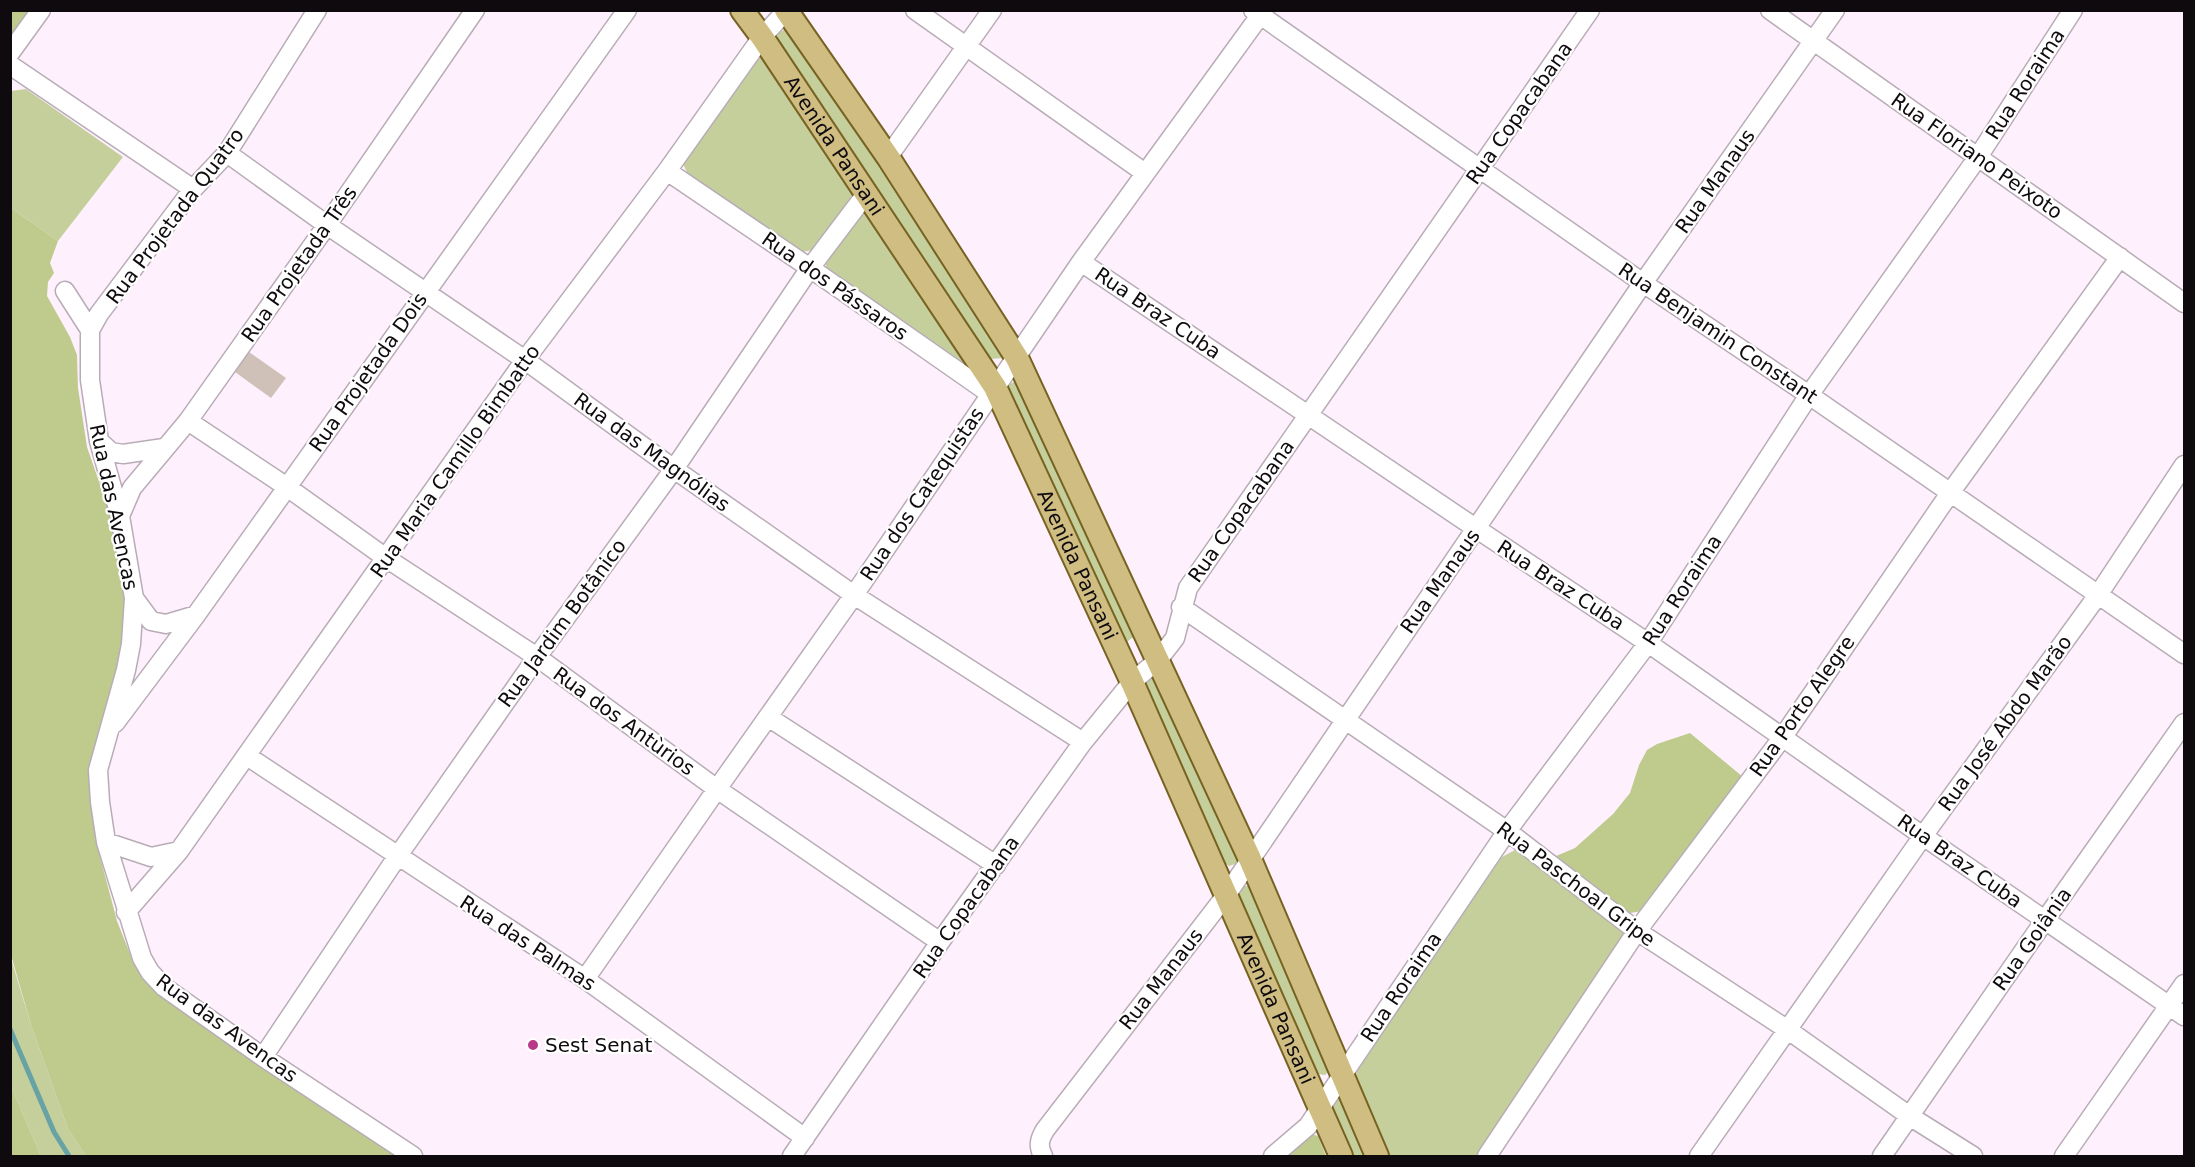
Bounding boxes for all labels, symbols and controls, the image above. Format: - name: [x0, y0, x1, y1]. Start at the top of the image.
- street label: Rua Roraima: [1980, 24, 2070, 144]
- street label: Rua Copacabana: [1461, 37, 1577, 189]
- street label: Avenida Pansani: [779, 71, 889, 220]
- street label: Rua Floriano Peixoto: [1887, 88, 2067, 224]
- street label: Rua Projetada Quatro: [101, 123, 249, 309]
- street label: Rua Manaus: [1670, 124, 1760, 238]
- street label: Rua Projetada Três: [236, 181, 362, 347]
- street label: Rua dos Pássaros: [757, 227, 913, 345]
- street label: Rua Benjamin Constant: [1614, 257, 1822, 409]
- street label: Rua Braz Cuba: [1090, 262, 1226, 364]
- street label: Rua Projetada Dois: [304, 288, 432, 456]
- street label: Rua Maria Camillo Bimbatto: [365, 340, 545, 582]
- street label: Rua das Magnólias: [569, 387, 735, 517]
- street label: Rua dos Catequistas: [855, 403, 989, 585]
- street label: Rua das Avencas: [85, 422, 143, 592]
- street label: Rua Copacabana: [1183, 435, 1299, 587]
- street label: Avenida Pansani: [1032, 486, 1123, 644]
- street label: Rua Manaus: [1395, 524, 1485, 638]
- street label: Rua Roraima: [1637, 530, 1727, 650]
- street label: Rua Jardim Botânico: [493, 534, 631, 712]
- street label: Rua Braz Cuba: [1493, 535, 1629, 635]
- street label: Rua José Abdo Marão: [1933, 630, 2077, 816]
- street label: Rua Porto Alegre: [1744, 631, 1860, 781]
- street label: Rua dos Antùrios: [548, 662, 700, 780]
- street label: Rua Braz Cuba: [1893, 809, 2027, 913]
- street label: Rua Paschoal Gripe: [1492, 816, 1660, 952]
- street label: Rua Copacabana: [908, 831, 1024, 983]
- street label: Rua Goiânia: [1988, 883, 2076, 995]
- street label: Rua das Palmas: [456, 890, 600, 996]
- street label: Rua Manaus: [1114, 924, 1208, 1034]
- street label: Rua Roraima: [1355, 928, 1447, 1046]
- street label: Avenida Pansani: [1232, 929, 1320, 1088]
- street label: Rua das Avencas: [152, 969, 302, 1087]
- place label: Sest Senat: [545, 1033, 653, 1057]
- marker: Sest Senat: [526, 1038, 540, 1052]

